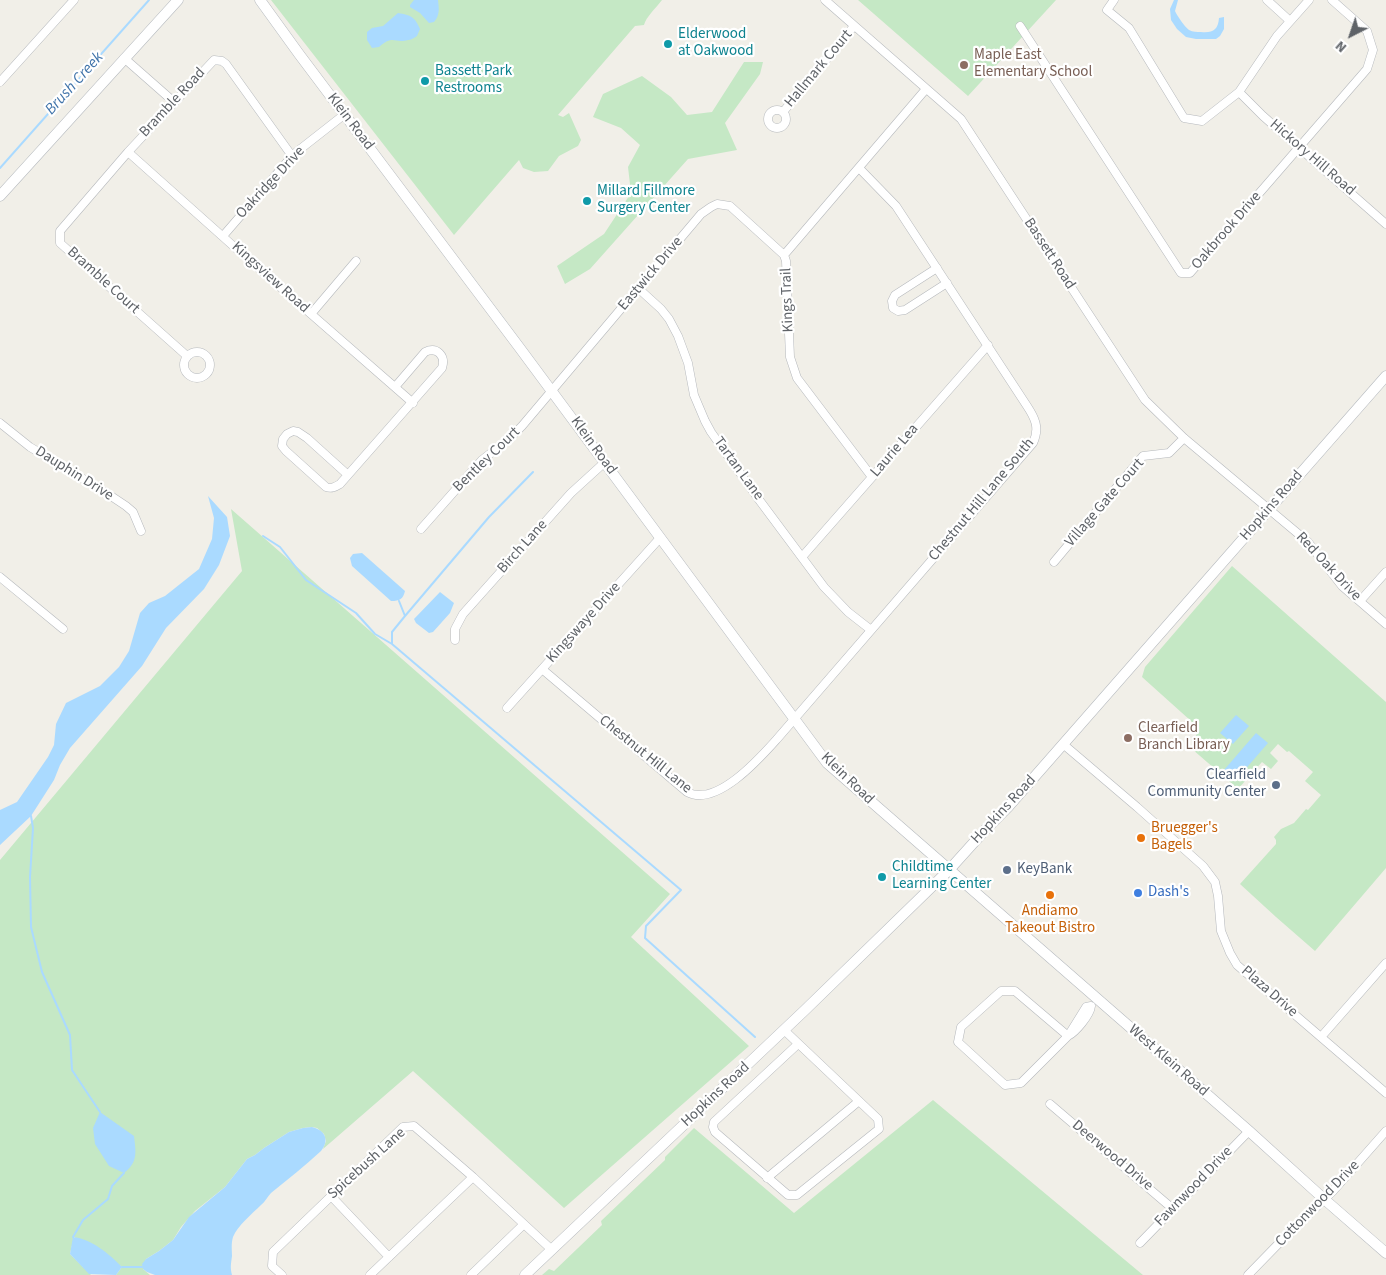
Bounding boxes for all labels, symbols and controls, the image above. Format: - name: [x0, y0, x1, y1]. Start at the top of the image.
- north arrow: [1326, 10, 1376, 60]
- place label: Elderwood at Oakwood: [678, 26, 754, 61]
- street label: Hallmark Court: [781, 27, 857, 111]
- text: N: [1331, 36, 1351, 57]
- marker: Elderwood at Oakwood: [662, 38, 674, 50]
- place label: Maple East Elementary School: [974, 47, 1092, 82]
- water label: Brush Creek: [42, 49, 108, 119]
- marker: Maple East Elementary School: [958, 59, 970, 71]
- place label: Bassett Park Restrooms: [435, 63, 512, 98]
- street label: Bramble Road: [136, 65, 210, 141]
- marker: Bassett Park Restrooms: [419, 75, 431, 87]
- street label: Klein Road: [323, 90, 377, 154]
- street label: Hickory Hill Road: [1266, 116, 1358, 200]
- street label: Oakridge Drive: [233, 143, 309, 223]
- place label: Millard Fillmore Surgery Center: [597, 183, 695, 218]
- street label: Oakbrook Drive: [1188, 188, 1266, 274]
- marker: Millard Fillmore Surgery Center: [581, 195, 593, 207]
- street label: Bassett Road: [1019, 215, 1079, 293]
- street label: Eastwick Drive: [615, 233, 687, 315]
- street label: Kingsview Road: [227, 238, 313, 318]
- street label: Bramble Court: [63, 244, 143, 318]
- street label: Kings Trail: [778, 267, 798, 333]
- street label: Klein Road: [566, 414, 620, 478]
- street label: Laurie Lea: [867, 421, 923, 481]
- street label: Bentley Court: [450, 424, 524, 496]
- street label: Tartan Lane: [709, 434, 767, 504]
- street label: Chestnut Hill Lane South: [925, 435, 1039, 565]
- street label: Dauphin Drive: [32, 443, 116, 505]
- street label: Village Gate Court: [1062, 455, 1148, 551]
- street label: Hopkins Road: [1237, 467, 1307, 545]
- street label: Birch Lane: [494, 516, 552, 578]
- street label: Red Oak Drive: [1292, 529, 1364, 605]
- street label: Kingswaye Drive: [543, 579, 625, 667]
- street label: Chestnut Hill Lane: [595, 712, 695, 798]
- place label: Clearfield Branch Library: [1138, 720, 1230, 755]
- marker: Clearfield Branch Library: [1122, 732, 1134, 744]
- street label: Klein Road: [817, 749, 877, 809]
- place label: Clearfield Community Center: [1148, 767, 1266, 802]
- street label: Hopkins Road: [968, 772, 1040, 848]
- marker: Clearfield Community Center: [1270, 779, 1282, 791]
- place label: Bruegger's Bagels: [1151, 820, 1218, 855]
- marker: Bruegger's Bagels: [1135, 832, 1147, 844]
- place label: Childtime Learning Center: [892, 859, 991, 894]
- place label: KeyBank: [1017, 861, 1072, 879]
- marker: KeyBank: [1001, 864, 1013, 876]
- marker: Childtime Learning Center: [876, 871, 888, 883]
- place label: Dash's: [1148, 884, 1189, 902]
- marker: Dash's: [1132, 887, 1144, 899]
- marker: Andiamo Takeout Bistro: [1044, 889, 1056, 901]
- place label: Andiamo Takeout Bistro: [1005, 903, 1095, 938]
- street label: Plaza Drive: [1237, 963, 1301, 1021]
- street label: West Klein Road: [1124, 1021, 1212, 1101]
- street label: Hopkins Road: [678, 1059, 754, 1131]
- street label: Deerwood Drive: [1068, 1117, 1156, 1195]
- street label: Spicebush Lane: [324, 1124, 410, 1204]
- street label: Fawnwood Drive: [1151, 1143, 1237, 1231]
- street label: Cottonwood Drive: [1272, 1157, 1364, 1251]

